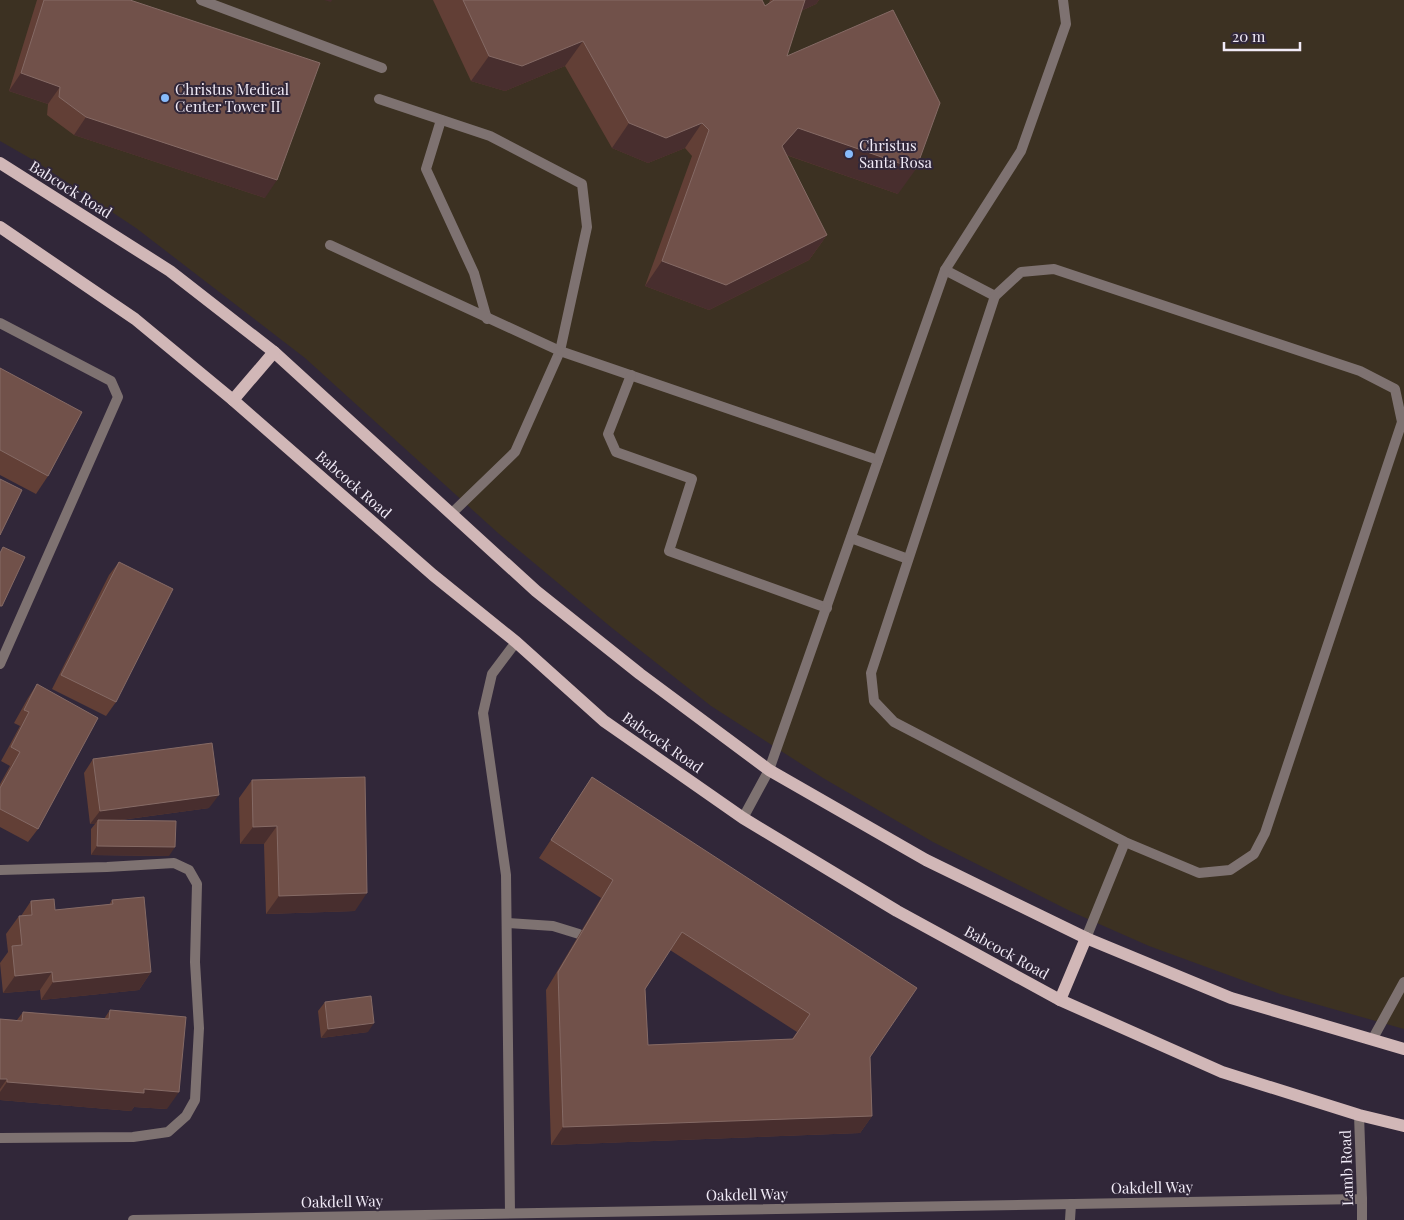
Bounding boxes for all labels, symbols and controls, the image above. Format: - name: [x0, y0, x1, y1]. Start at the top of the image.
- scale bar: [1224, 20, 1300, 52]
- text: 20 m: [1232, 26, 1266, 46]
- place label: Christus Medical Center Tower II: [175, 79, 289, 116]
- marker: Christus Medical Center Tower II: [159, 92, 171, 104]
- place label: Christus Santa Rosa: [859, 135, 933, 172]
- marker: Christus Santa Rosa: [843, 148, 855, 160]
- street label: Babcock Road: [26, 156, 116, 223]
- street label: Babcock Road: [312, 446, 396, 523]
- street label: Babcock Road: [619, 707, 707, 777]
- street label: Babcock Road: [961, 920, 1053, 984]
- street label: Lamb Road: [1335, 1129, 1357, 1206]
- street label: Oakdell Way: [1111, 1176, 1194, 1198]
- street label: Oakdell Way: [706, 1183, 789, 1205]
- street label: Oakdell Way: [301, 1190, 384, 1212]

